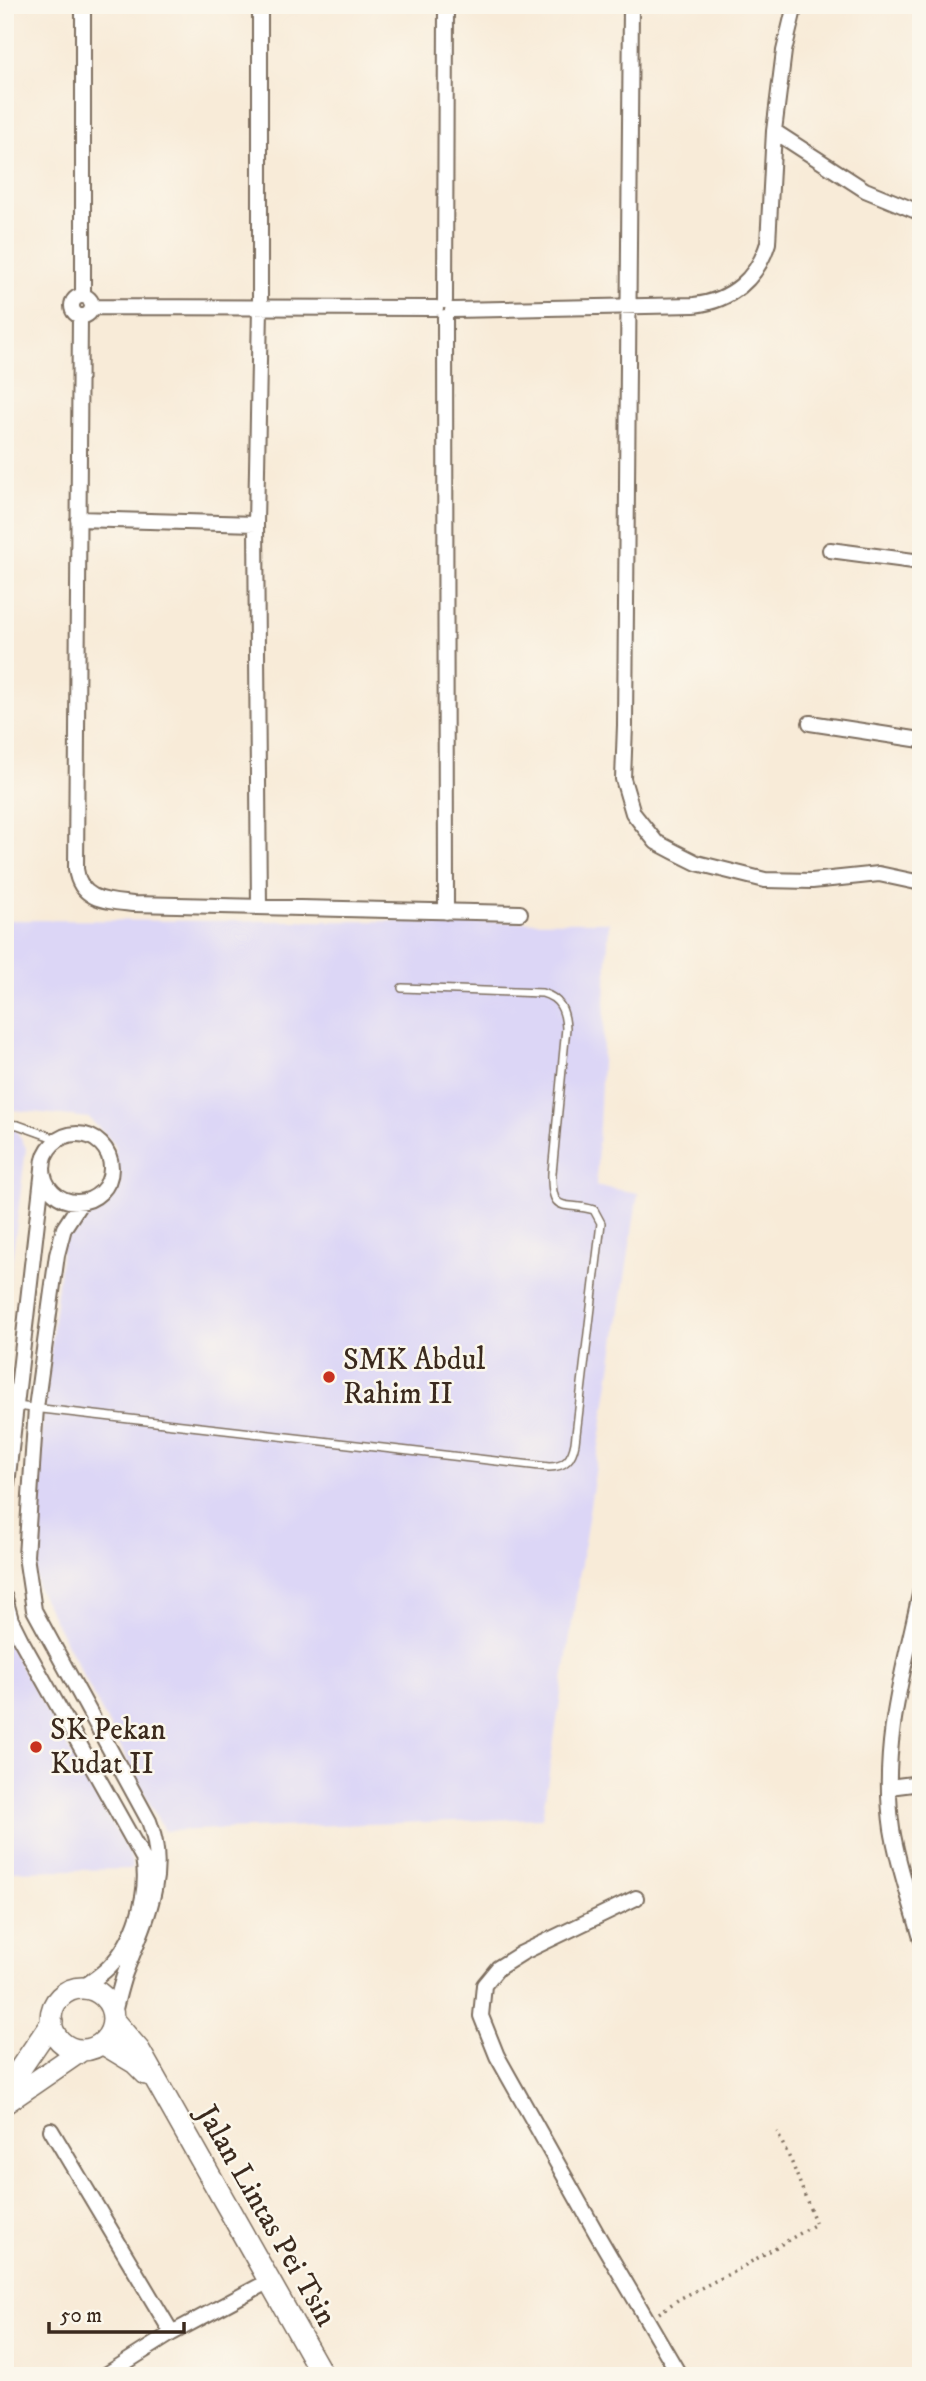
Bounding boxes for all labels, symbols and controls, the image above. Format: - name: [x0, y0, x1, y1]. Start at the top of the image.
- place label: SMK Abdul Rahim II: [343, 1342, 485, 1413]
- marker: SMK Abdul Rahim II: [321, 1369, 337, 1385]
- place label: SK Pekan Kudat II: [50, 1712, 166, 1783]
- marker: SK Pekan Kudat II: [28, 1739, 44, 1755]
- street label: Jalan Lintas Pei Tsin: [186, 2096, 344, 2333]
- scale bar: [49, 2290, 184, 2334]
- text: 50 m: [60, 2303, 102, 2329]

